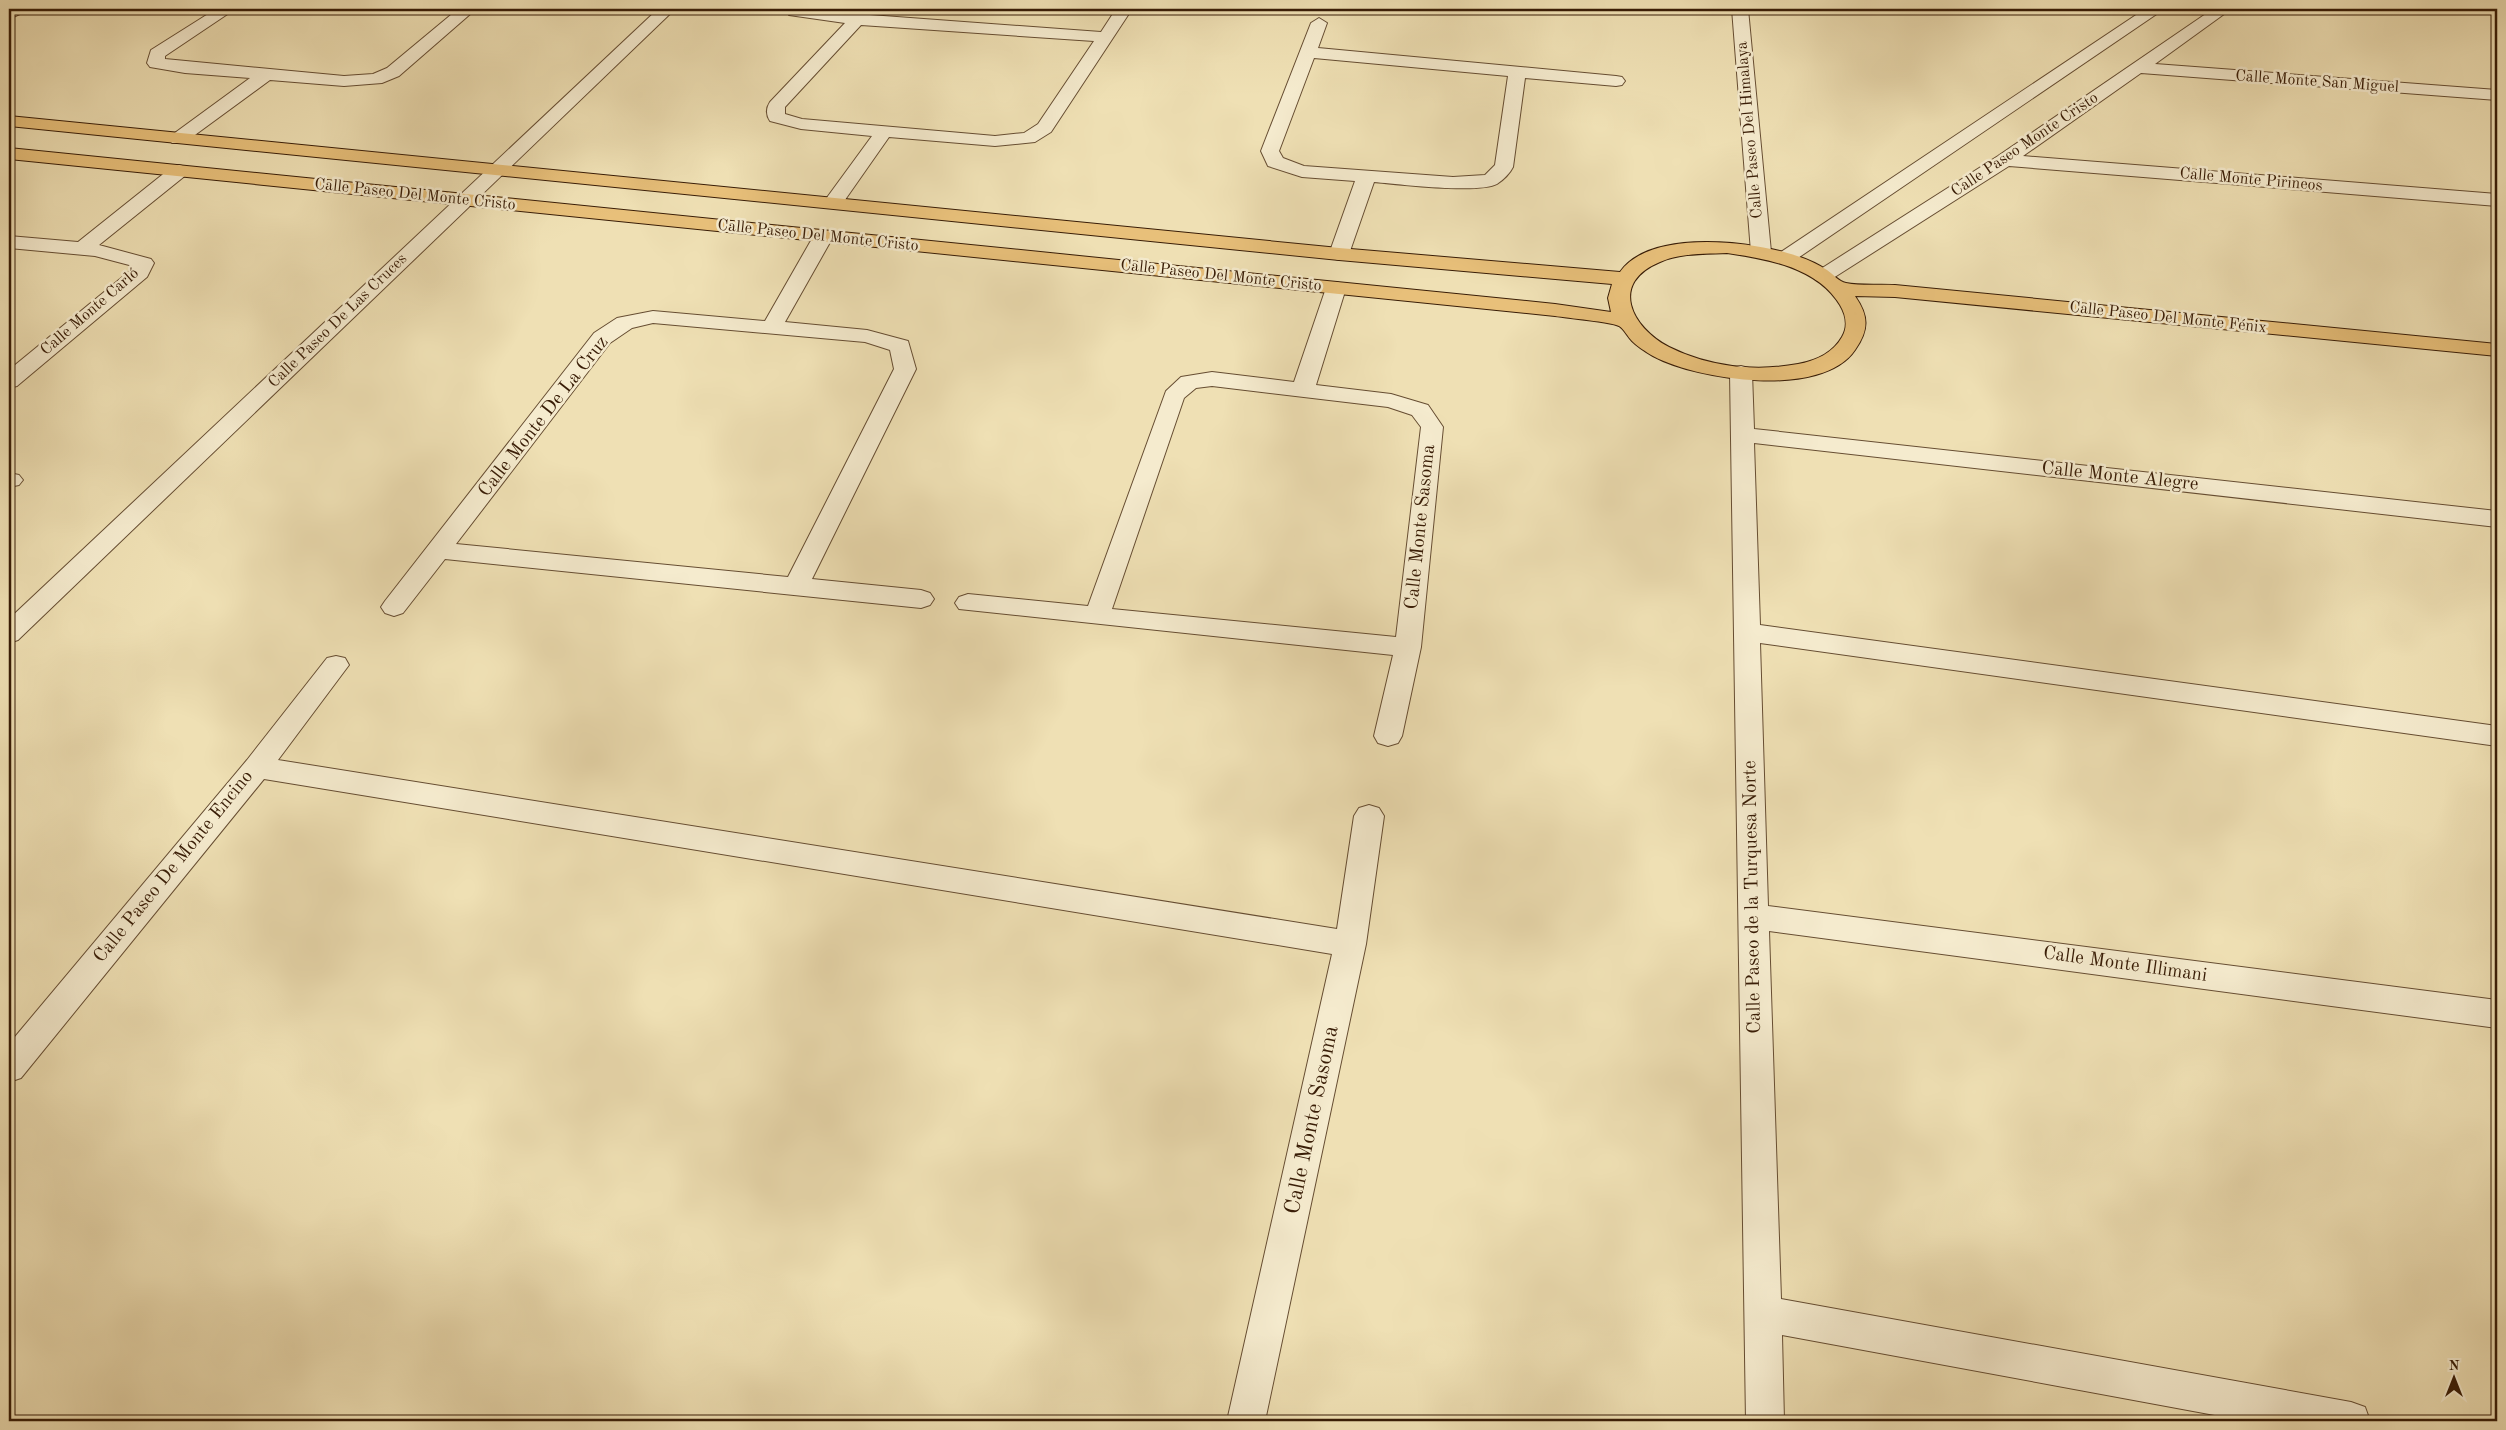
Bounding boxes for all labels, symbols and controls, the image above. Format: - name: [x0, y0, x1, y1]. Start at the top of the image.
- street label: Calle Paseo Del Himalaya: [1734, 41, 1766, 219]
- street label: Calle Monte San Miguel: [2235, 68, 2399, 96]
- street label: Calle Paseo Monte Cristo: [1949, 90, 2101, 200]
- street label: Calle Monte Pirineos: [2179, 166, 2323, 194]
- street label: Calle Paseo Del Monte Cristo: [314, 176, 516, 214]
- street label: Calle Paseo Del Monte Cristo: [717, 217, 919, 255]
- street label: Calle Paseo De Las Cruces: [266, 251, 410, 391]
- street label: Calle Paseo Del Monte Cristo: [1120, 257, 1322, 295]
- street label: Calle Monte Carló: [38, 265, 142, 359]
- street label: Calle Paseo Del Monte Fénix: [2069, 300, 2267, 336]
- street label: Calle Monte De La Cruz: [476, 333, 612, 501]
- street label: Calle Monte Sasoma: [1403, 443, 1439, 611]
- street label: Calle Monte Alegre: [2040, 459, 2200, 495]
- street label: Calle Paseo de la Turquesa Norte: [1741, 760, 1765, 1034]
- street label: Calle Paseo De Monte Encino: [91, 767, 257, 967]
- street label: Calle Monte Illimani: [2042, 944, 2208, 986]
- street label: Calle Monte Sasoma: [1281, 1024, 1343, 1216]
- north arrow: [2428, 1352, 2478, 1402]
- text: N: [2449, 1359, 2460, 1373]

